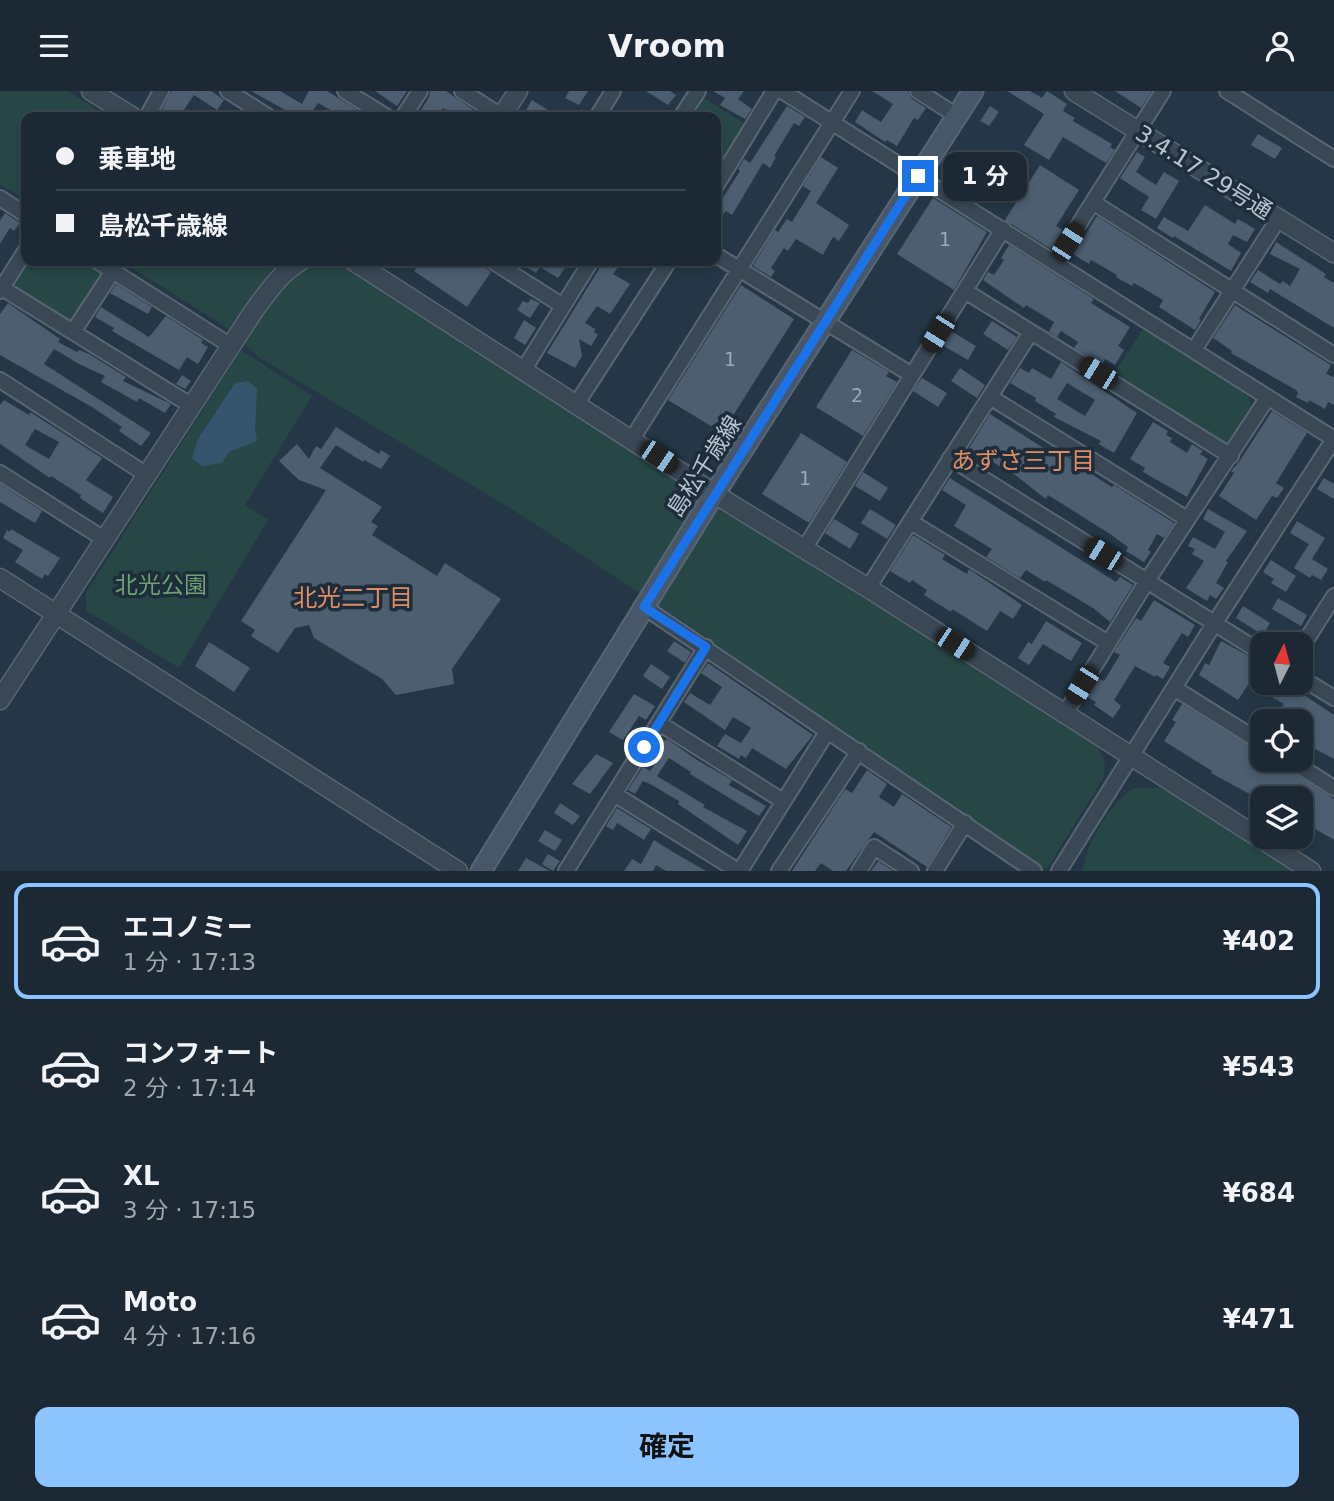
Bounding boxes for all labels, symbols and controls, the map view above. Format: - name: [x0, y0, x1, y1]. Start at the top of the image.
- icon: menu: [35, 27, 73, 65]
- text: Vroom: [608, 27, 726, 65]
- icon: person: [1261, 27, 1299, 65]
- street label: 3.4.17 29号通: [1131, 120, 1277, 224]
- text: 乗車地: [98, 144, 176, 174]
- callout: 1 分: [942, 151, 1026, 201]
- route end: [902, 160, 934, 192]
- text: 1 分: [961, 163, 1009, 189]
- text: 島松千歳線: [98, 211, 228, 241]
- car: [1048, 219, 1089, 265]
- house number: 1: [939, 228, 951, 250]
- car: [918, 310, 959, 356]
- house number: 1: [724, 348, 736, 370]
- car: [1075, 353, 1122, 393]
- house number: 2: [851, 384, 863, 406]
- street label: 島松千歳線: [662, 411, 746, 521]
- car: [636, 437, 683, 477]
- district label: あずさ三丁目: [951, 447, 1095, 475]
- house number: 1: [799, 467, 811, 489]
- car: [1080, 534, 1127, 574]
- park label: 北光公園: [115, 572, 207, 598]
- district label: 北光二丁目: [293, 584, 413, 612]
- car: [932, 624, 979, 664]
- north arrow: [1250, 632, 1312, 695]
- map controls: [1250, 632, 1313, 849]
- car: [1062, 662, 1103, 708]
- button: locate: [1250, 709, 1313, 772]
- route start: [628, 731, 660, 763]
- button: layers: [1250, 786, 1313, 849]
- icon: car: [39, 910, 102, 973]
- text: エコノミー: [123, 912, 253, 942]
- text: ¥402: [1223, 926, 1295, 956]
- text: 1 分 · 17:13: [123, 949, 256, 975]
- icon: car: [39, 1036, 102, 1099]
- text: コンフォート: [123, 1038, 278, 1068]
- text: ¥543: [1223, 1052, 1295, 1082]
- text: 2 分 · 17:14: [123, 1075, 256, 1101]
- text: XL: [123, 1161, 160, 1191]
- icon: car: [39, 1162, 102, 1225]
- text: ¥684: [1223, 1178, 1295, 1208]
- text: 3 分 · 17:15: [123, 1197, 256, 1223]
- text: Moto: [123, 1287, 197, 1317]
- icon: car: [39, 1288, 102, 1351]
- text: ¥471: [1223, 1304, 1295, 1334]
- text: 4 分 · 17:16: [123, 1323, 256, 1349]
- button: 確定: [35, 1407, 1299, 1487]

